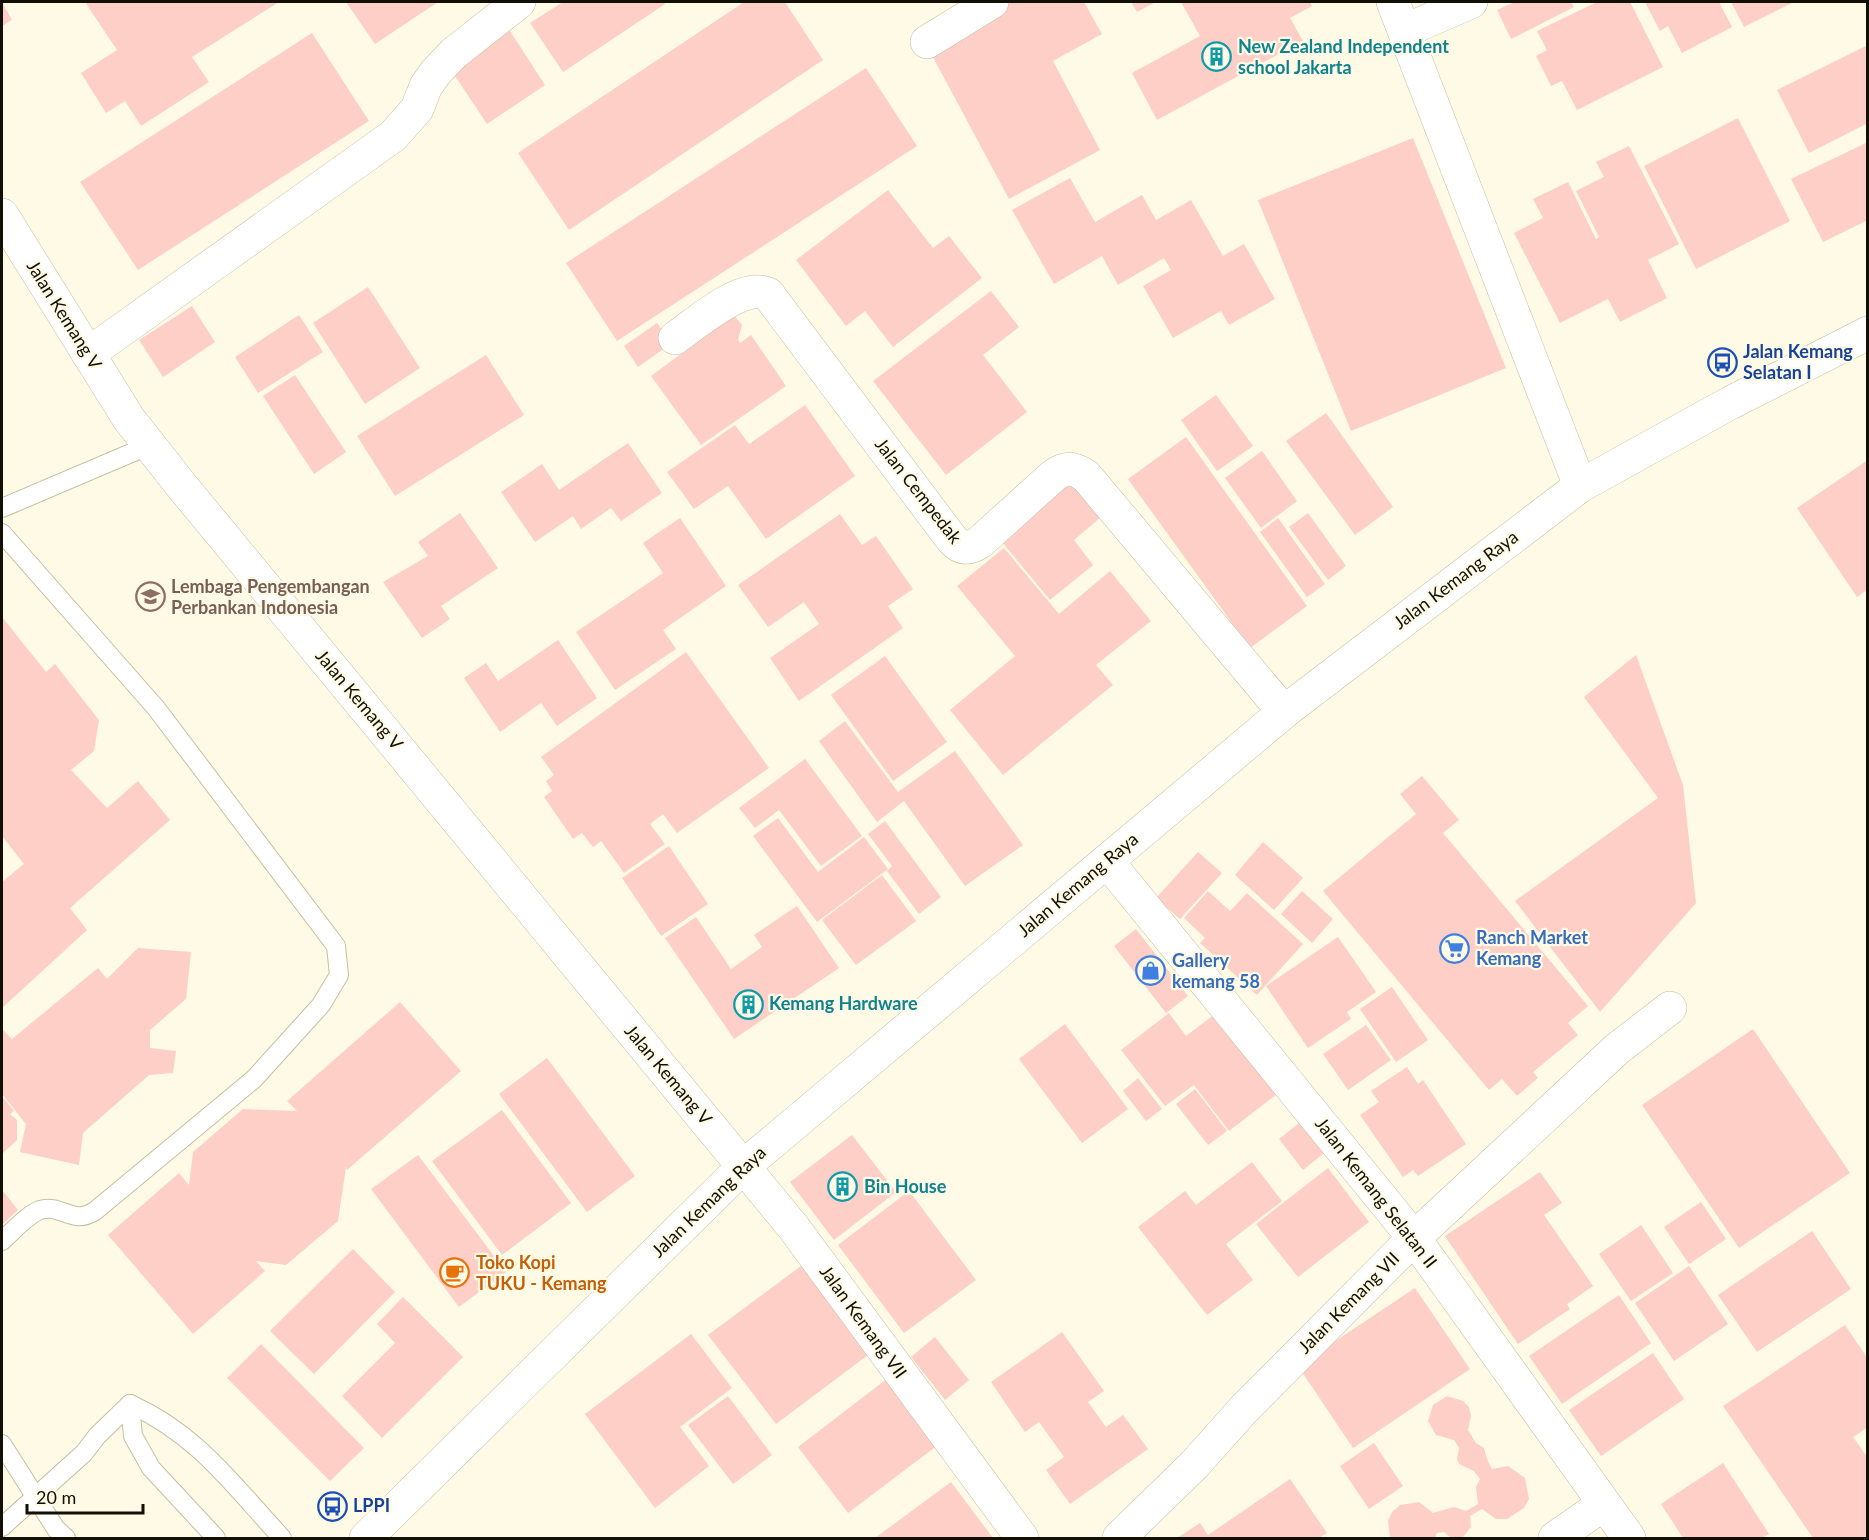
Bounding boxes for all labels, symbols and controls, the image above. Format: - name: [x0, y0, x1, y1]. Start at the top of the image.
- place label: New Zealand Independent school Jakarta: [1238, 35, 1449, 78]
- building icon: New Zealand Independent school Jakarta: [1201, 41, 1233, 73]
- street label: Jalan Kemang V: [23, 256, 107, 374]
- place label: Jalan Kemang Selatan I: [1743, 340, 1853, 383]
- bus stop icon: Jalan Kemang Selatan I: [1706, 346, 1738, 378]
- street label: Jalan Cempedak: [871, 433, 967, 548]
- street label: Jalan Kemang Raya: [1389, 525, 1522, 633]
- place label: Lembaga Pengembangan Perbankan Indonesia: [171, 575, 370, 618]
- school or university icon: Lembaga Pengembangan Perbankan Indonesia: [134, 581, 166, 613]
- street label: Jalan Kemang V: [311, 645, 409, 755]
- street label: Jalan Kemang Raya: [1013, 827, 1142, 941]
- place label: Ranch Market Kemang: [1476, 926, 1588, 969]
- supermarket icon: Ranch Market Kemang: [1439, 932, 1471, 964]
- place label: Gallery kemang 58: [1172, 949, 1260, 992]
- shop icon: Gallery kemang 58: [1135, 955, 1167, 987]
- building icon: Kemang Hardware: [732, 988, 764, 1020]
- place label: Kemang Hardware: [769, 992, 918, 1014]
- street label: Jalan Kemang V: [620, 1020, 718, 1130]
- street label: Jalan Kemang Selatan II: [1311, 1113, 1442, 1272]
- street label: Jalan Kemang Raya: [647, 1141, 770, 1261]
- building icon: Bin House: [827, 1171, 859, 1203]
- place label: Bin House: [864, 1175, 947, 1197]
- street label: Jalan Kemang VII: [1293, 1247, 1404, 1358]
- place label: Toko Kopi TUKU - Kemang: [476, 1251, 607, 1294]
- cafe icon: Toko Kopi TUKU - Kemang: [439, 1257, 471, 1289]
- street label: Jalan Kemang VII: [815, 1261, 912, 1382]
- scale bar: [27, 1477, 142, 1515]
- text: 20 m: [36, 1486, 76, 1508]
- bus stop icon: LPPI: [316, 1490, 348, 1522]
- place label: LPPI: [353, 1494, 390, 1516]

